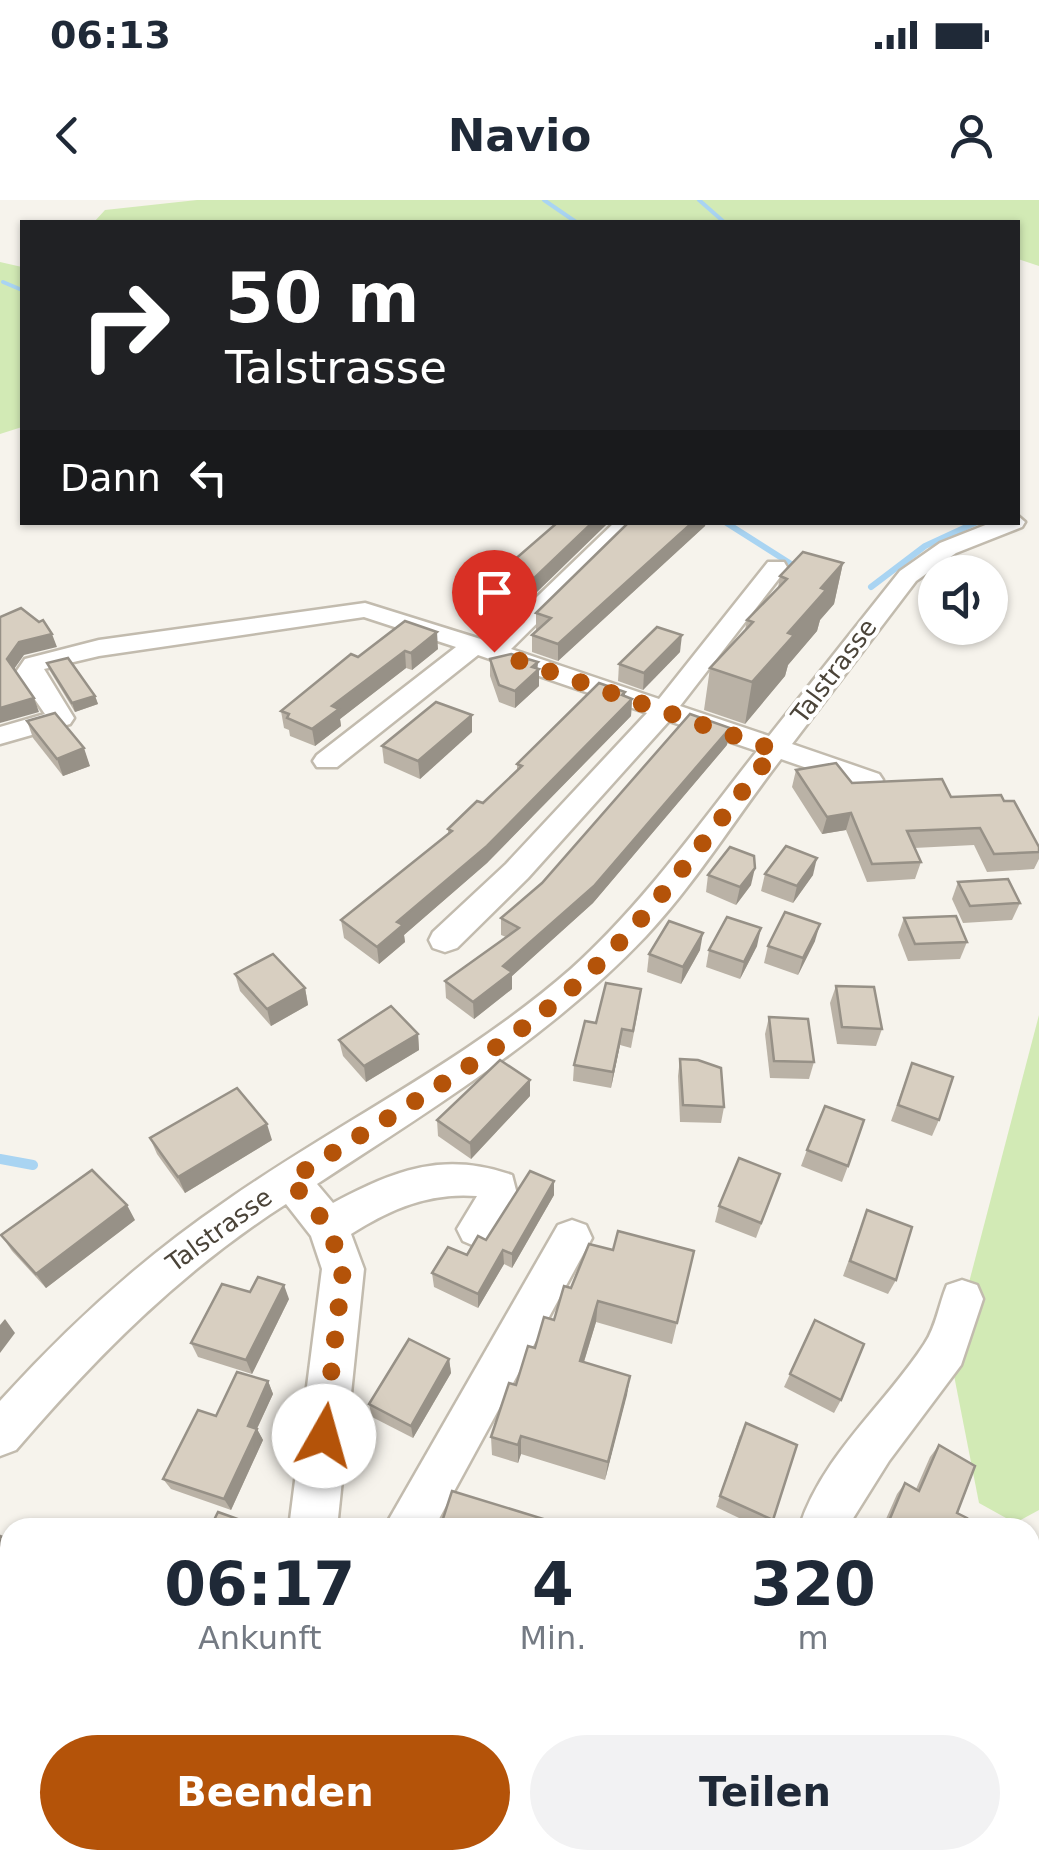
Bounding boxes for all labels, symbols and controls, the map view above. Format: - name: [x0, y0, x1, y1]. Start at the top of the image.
- text: 06:13: [50, 13, 171, 57]
- icon: back: [40, 108, 95, 163]
- icon: person: [944, 108, 999, 163]
- text: Navio: [448, 109, 591, 162]
- text: 50 m: [225, 257, 420, 339]
- icon: right: [60, 260, 190, 390]
- text: Talstrasse: [225, 341, 447, 394]
- icon: left: [181, 450, 236, 505]
- text: Dann: [60, 456, 161, 500]
- pin: [452, 550, 537, 653]
- map controls: [918, 555, 1008, 645]
- button: sound: [918, 555, 1008, 645]
- icon: arrive: [467, 565, 522, 620]
- street label: Talstrasse: [785, 613, 883, 730]
- street label: Talstrasse: [160, 1182, 277, 1279]
- position arrow: [272, 1384, 376, 1488]
- text: 06:17: [164, 1549, 355, 1619]
- text: 4: [532, 1549, 574, 1619]
- text: 320: [751, 1549, 876, 1619]
- text: Ankunft: [198, 1619, 321, 1657]
- text: Min.: [519, 1619, 586, 1657]
- text: m: [798, 1619, 829, 1657]
- button: Beenden: [40, 1735, 510, 1850]
- button: Teilen: [530, 1735, 1000, 1850]

